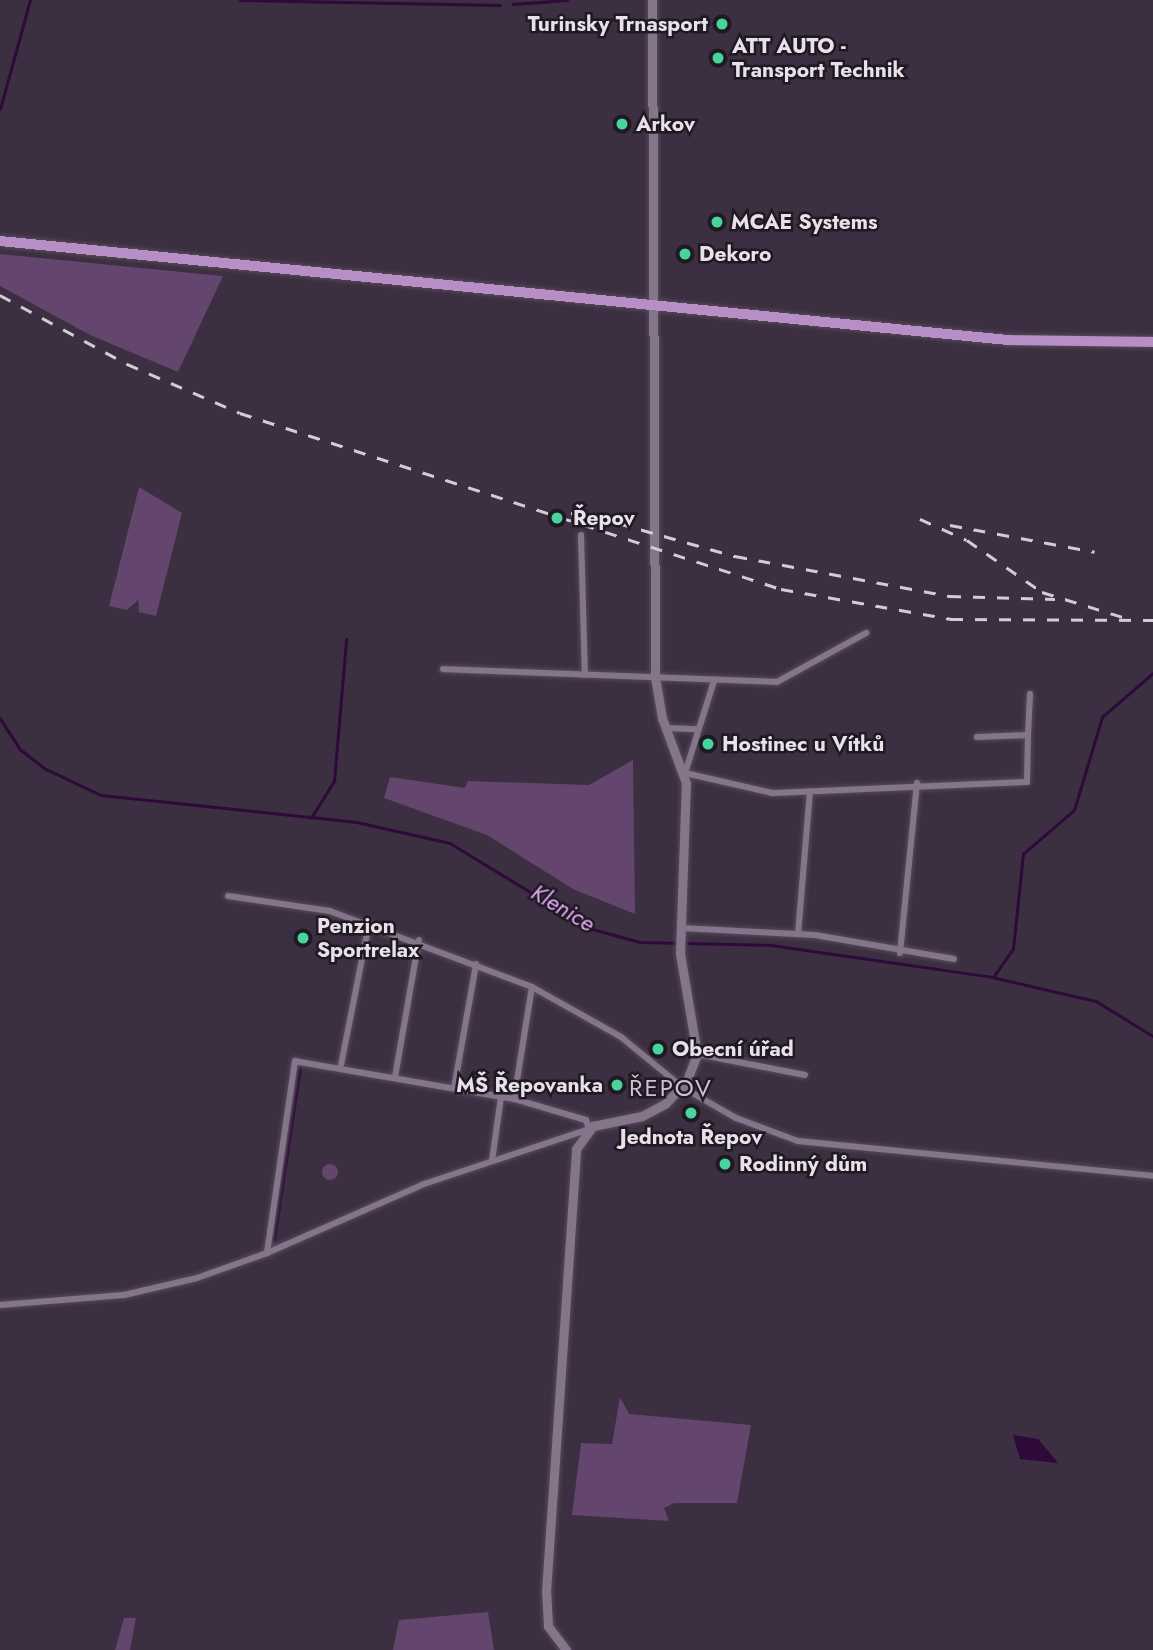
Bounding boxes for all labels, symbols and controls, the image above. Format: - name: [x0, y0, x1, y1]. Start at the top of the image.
- place label: Turinsky Trnasport: [528, 11, 708, 37]
- marker: Turinsky Trnasport: [714, 16, 730, 32]
- place label: ATT AUTO - Transport Technik: [732, 33, 905, 83]
- marker: ATT AUTO - Transport Technik: [710, 50, 726, 66]
- place label: Arkov: [636, 111, 695, 137]
- marker: Arkov: [614, 116, 630, 132]
- place label: MCAE Systems: [731, 209, 878, 235]
- marker: MCAE Systems: [709, 214, 725, 230]
- place label: Dekoro: [699, 241, 771, 267]
- marker: Dekoro: [677, 246, 693, 262]
- place label: Řepov: [573, 505, 635, 531]
- marker: Řepov: [547, 508, 567, 528]
- place label: Hostinec u Vítků: [722, 731, 884, 757]
- marker: Hostinec u Vítků: [700, 736, 716, 752]
- water label: Klenice: [526, 878, 600, 938]
- place label: Penzion Sportrelax: [317, 913, 419, 963]
- marker: Penzion Sportrelax: [295, 930, 311, 946]
- place label: Obecní úřad: [672, 1036, 794, 1062]
- marker: Obecní úřad: [650, 1041, 666, 1057]
- place label: MŠ Řepovanka: [456, 1072, 603, 1098]
- district label: ŘEPOV: [630, 1074, 712, 1102]
- marker: MŠ Řepovanka: [609, 1077, 625, 1093]
- marker: Jednota Řepov: [683, 1105, 699, 1121]
- place label: Jednota Řepov: [620, 1124, 762, 1150]
- place label: Rodinný dům: [739, 1151, 867, 1177]
- marker: Rodinný dům: [717, 1156, 733, 1172]

